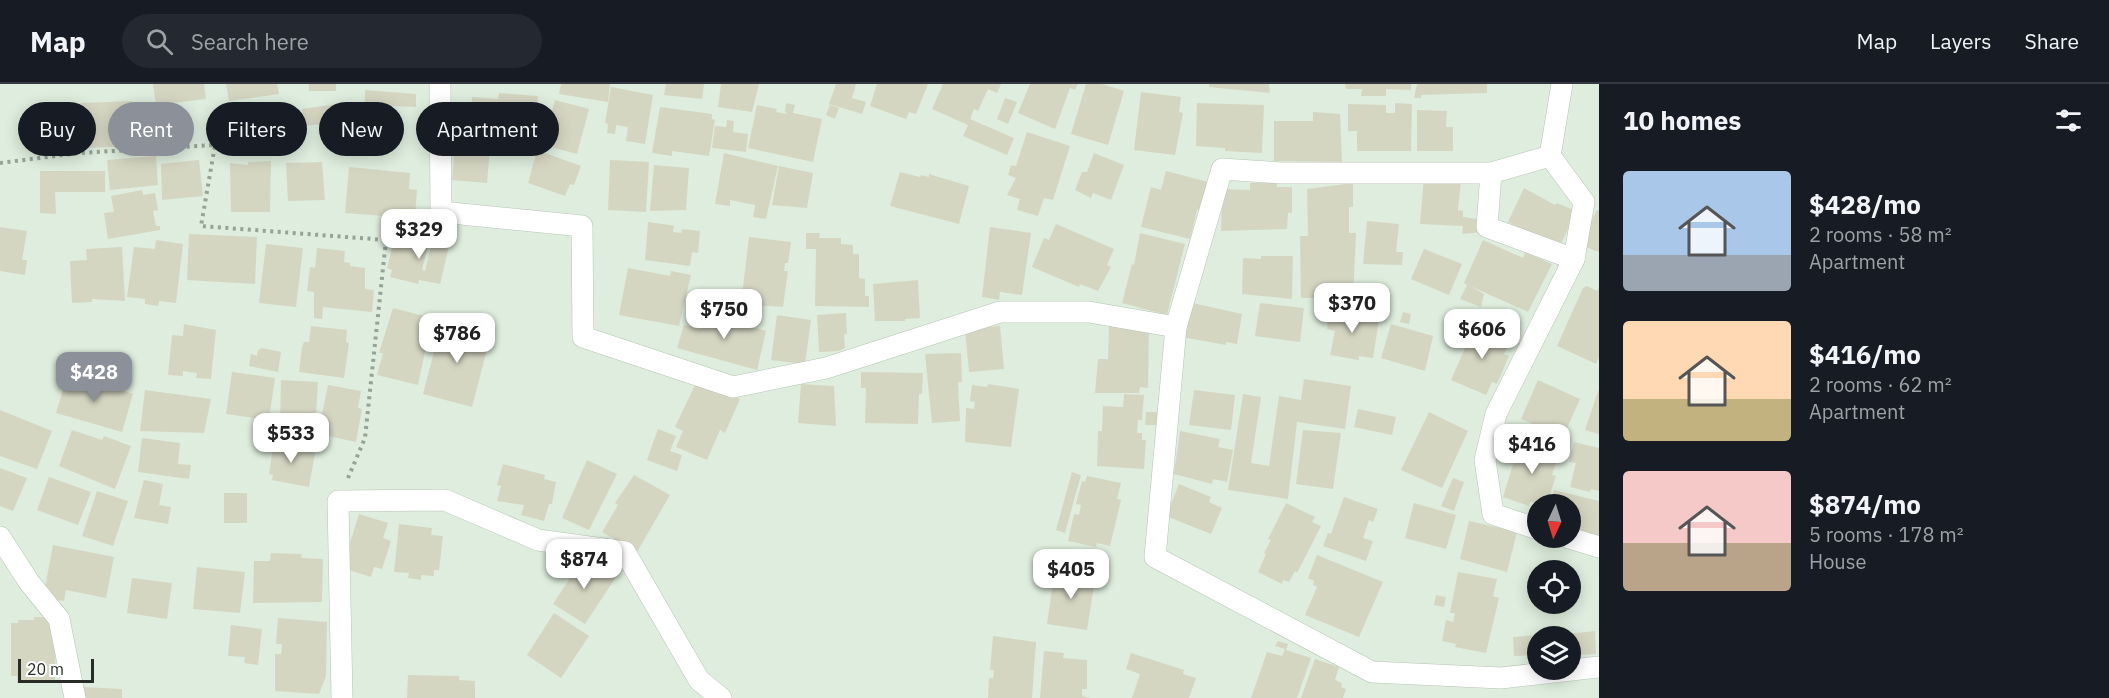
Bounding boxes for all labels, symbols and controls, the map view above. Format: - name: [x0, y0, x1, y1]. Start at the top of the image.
- search box: [122, 14, 542, 68]
- text: Map: [30, 23, 86, 60]
- icon: search: [143, 25, 176, 58]
- text: Search here: [191, 27, 309, 56]
- text: Map: [1857, 27, 1897, 55]
- text: Layers: [1930, 27, 1992, 55]
- text: Share: [2025, 27, 2079, 55]
- chip: Buy: [18, 102, 96, 156]
- chip: Rent: [108, 102, 194, 156]
- chip: Filters: [206, 102, 307, 156]
- chip: New: [319, 102, 404, 156]
- chip: Apartment: [416, 102, 559, 156]
- text: 10 homes: [1623, 103, 1741, 137]
- icon: filters: [2052, 104, 2085, 137]
- text: $428/mo: [1809, 187, 1921, 221]
- icon: home: [1671, 195, 1743, 267]
- pin: $329: [383, 209, 455, 260]
- text: $329: [395, 215, 443, 242]
- text: 2 rooms · 58 m²: [1809, 221, 1952, 248]
- text: Apartment: [1809, 248, 1905, 275]
- pin: $370: [1316, 283, 1388, 334]
- pin: $750: [688, 289, 760, 340]
- text: $370: [1328, 289, 1376, 316]
- text: $750: [700, 295, 748, 322]
- pin: $606: [1446, 309, 1518, 360]
- pin: $786: [421, 313, 493, 364]
- text: $606: [1458, 315, 1506, 342]
- text: $786: [433, 319, 481, 346]
- text: $416/mo: [1809, 337, 1921, 371]
- icon: home: [1671, 345, 1743, 417]
- pin: $428: [58, 352, 130, 403]
- text: $428: [70, 358, 118, 385]
- text: 2 rooms · 62 m²: [1809, 371, 1952, 398]
- text: Apartment: [1809, 398, 1905, 425]
- pin: $533: [255, 413, 327, 464]
- text: $533: [267, 419, 315, 446]
- pin: $416: [1496, 424, 1568, 475]
- text: $416: [1508, 430, 1556, 457]
- text: $874/mo: [1809, 487, 1921, 521]
- north arrow: [1527, 494, 1581, 548]
- map controls: [1527, 494, 1581, 680]
- icon: home: [1671, 495, 1743, 567]
- text: 5 rooms · 178 m²: [1809, 521, 1964, 548]
- pin: $874: [548, 539, 620, 590]
- text: $874: [560, 545, 608, 572]
- text: House: [1809, 548, 1866, 575]
- pin: $405: [1035, 549, 1107, 600]
- text: $405: [1047, 555, 1095, 582]
- button: locate: [1527, 560, 1581, 614]
- button: layers: [1527, 626, 1581, 680]
- scale bar: [18, 656, 94, 684]
- text: 20 m: [27, 659, 64, 679]

